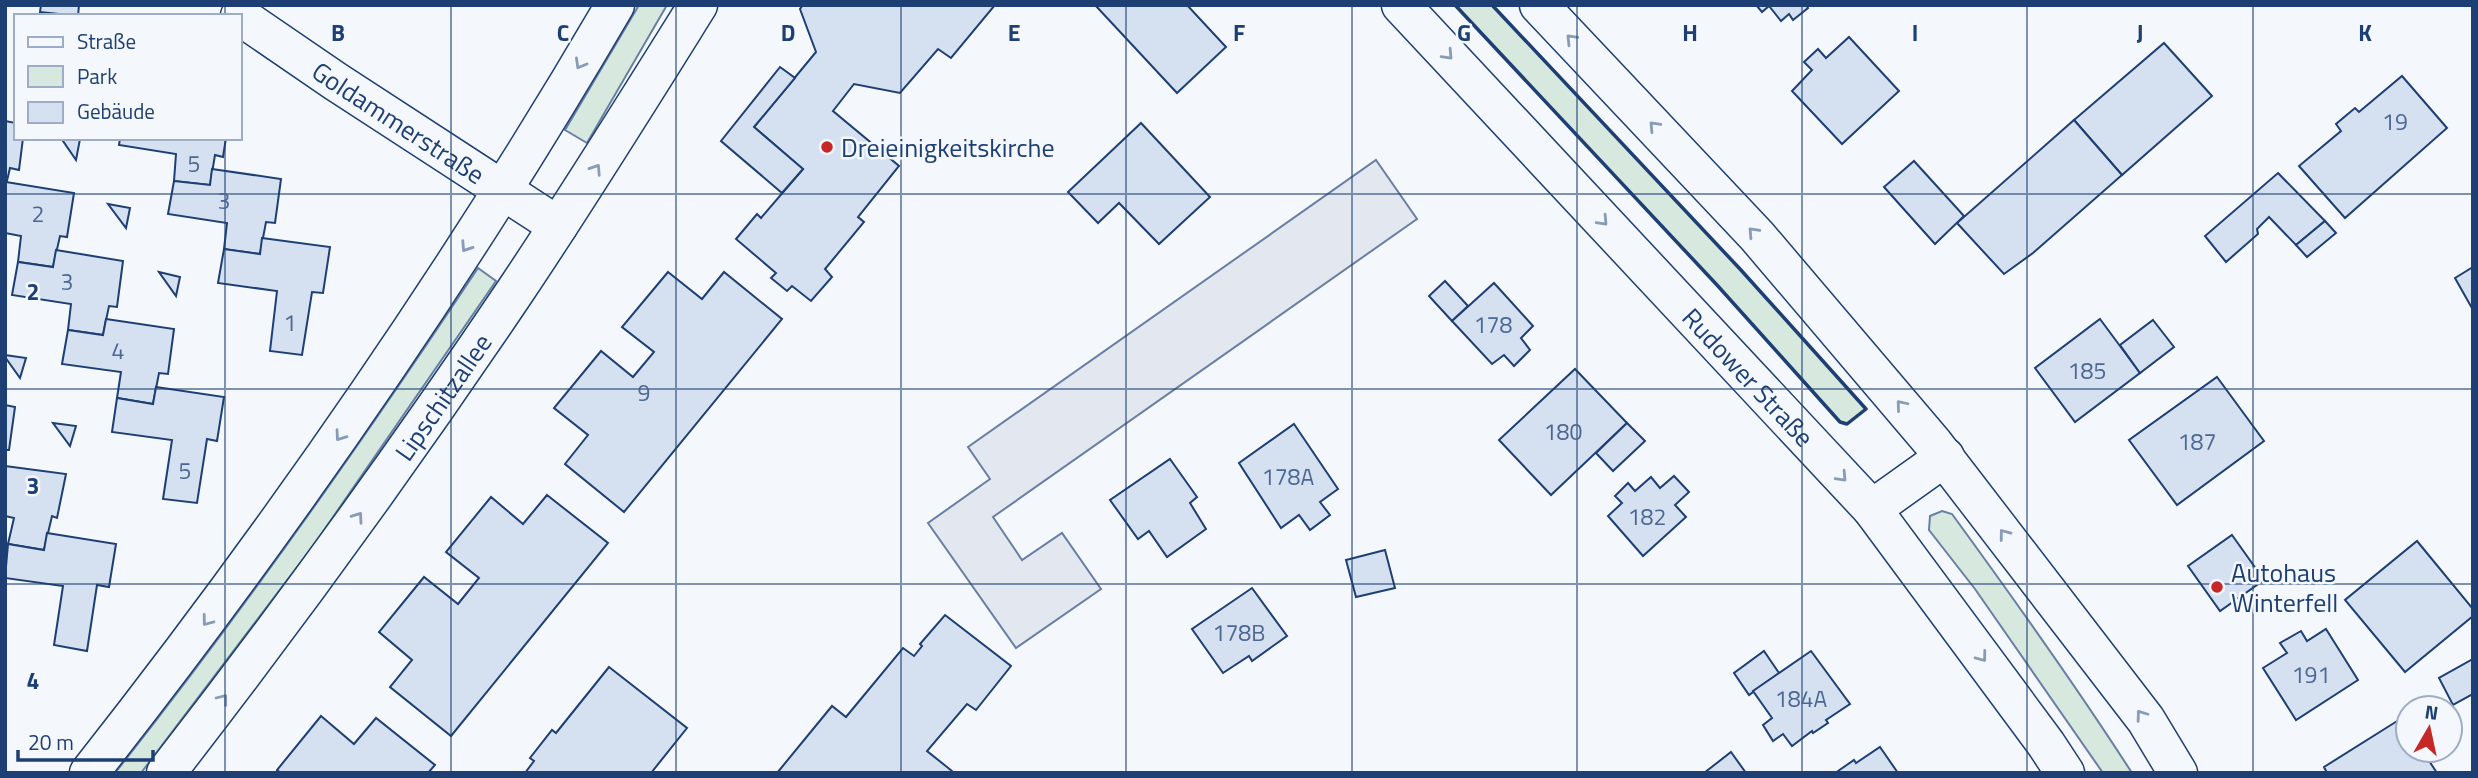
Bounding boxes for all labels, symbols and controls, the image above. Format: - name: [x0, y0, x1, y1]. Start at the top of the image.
- legend: [14, 14, 242, 140]
- text: B: [331, 15, 345, 50]
- text: C: [557, 15, 569, 50]
- text: D: [781, 15, 795, 50]
- text: E: [1008, 15, 1020, 50]
- text: F: [1233, 15, 1245, 50]
- text: G: [1457, 15, 1471, 50]
- text: H: [1682, 15, 1698, 50]
- text: I: [1912, 15, 1918, 50]
- text: J: [2137, 15, 2143, 50]
- text: K: [2358, 15, 2372, 50]
- text: Straße: [77, 25, 136, 57]
- one-way arrow: [1567, 34, 1580, 47]
- one-way arrow: [1440, 47, 1452, 60]
- street label: Goldammerstraße: [304, 51, 493, 193]
- one-way arrow: [575, 57, 588, 70]
- text: Park: [77, 60, 117, 92]
- text: Gebäude: [77, 95, 155, 127]
- house number: 19: [2382, 104, 2408, 139]
- one-way arrow: [1649, 121, 1662, 134]
- place label: Dreieinigkeitskirche: [841, 128, 1055, 167]
- marker: Dreieinigkeitskirche: [819, 139, 835, 155]
- house number: 5: [188, 146, 200, 181]
- one-way arrow: [587, 163, 600, 176]
- house number: 3: [218, 183, 230, 218]
- house number: 2: [32, 196, 44, 231]
- one-way arrow: [1595, 213, 1608, 226]
- one-way arrow: [1749, 227, 1761, 240]
- one-way arrow: [461, 239, 474, 252]
- house number: 3: [61, 264, 73, 299]
- text: 2: [27, 274, 39, 309]
- street label: Rudower Straße: [1674, 299, 1823, 455]
- house number: 1: [284, 305, 296, 340]
- house number: 178: [1474, 307, 1512, 342]
- street label: Lipschitzallee: [385, 325, 501, 469]
- house number: 4: [112, 333, 124, 368]
- house number: 185: [2068, 353, 2106, 388]
- house number: 9: [638, 375, 650, 410]
- one-way arrow: [1897, 400, 1909, 413]
- house number: 180: [1544, 414, 1582, 449]
- house number: 187: [2178, 424, 2216, 459]
- one-way arrow: [336, 428, 348, 441]
- house number: 5: [179, 453, 191, 488]
- house number: 178A: [1262, 459, 1314, 494]
- text: 3: [27, 468, 39, 503]
- one-way arrow: [1834, 469, 1846, 482]
- house number: 182: [1628, 499, 1666, 534]
- one-way arrow: [350, 512, 362, 525]
- one-way arrow: [1999, 529, 2012, 542]
- place label: Autohaus Winterfell: [2231, 553, 2338, 622]
- marker: Autohaus Winterfell: [2209, 579, 2225, 595]
- one-way arrow: [202, 613, 215, 626]
- house number: 178B: [1213, 615, 1265, 650]
- one-way arrow: [1973, 649, 1986, 662]
- house number: 191: [2292, 657, 2330, 692]
- text: 4: [27, 663, 39, 698]
- house number: 184A: [1775, 681, 1827, 716]
- north arrow: [2394, 694, 2464, 764]
- one-way arrow: [214, 695, 227, 707]
- text: N: [2423, 696, 2441, 727]
- one-way arrow: [2137, 710, 2149, 723]
- scale bar: [18, 718, 152, 762]
- text: 20 m: [28, 726, 74, 758]

